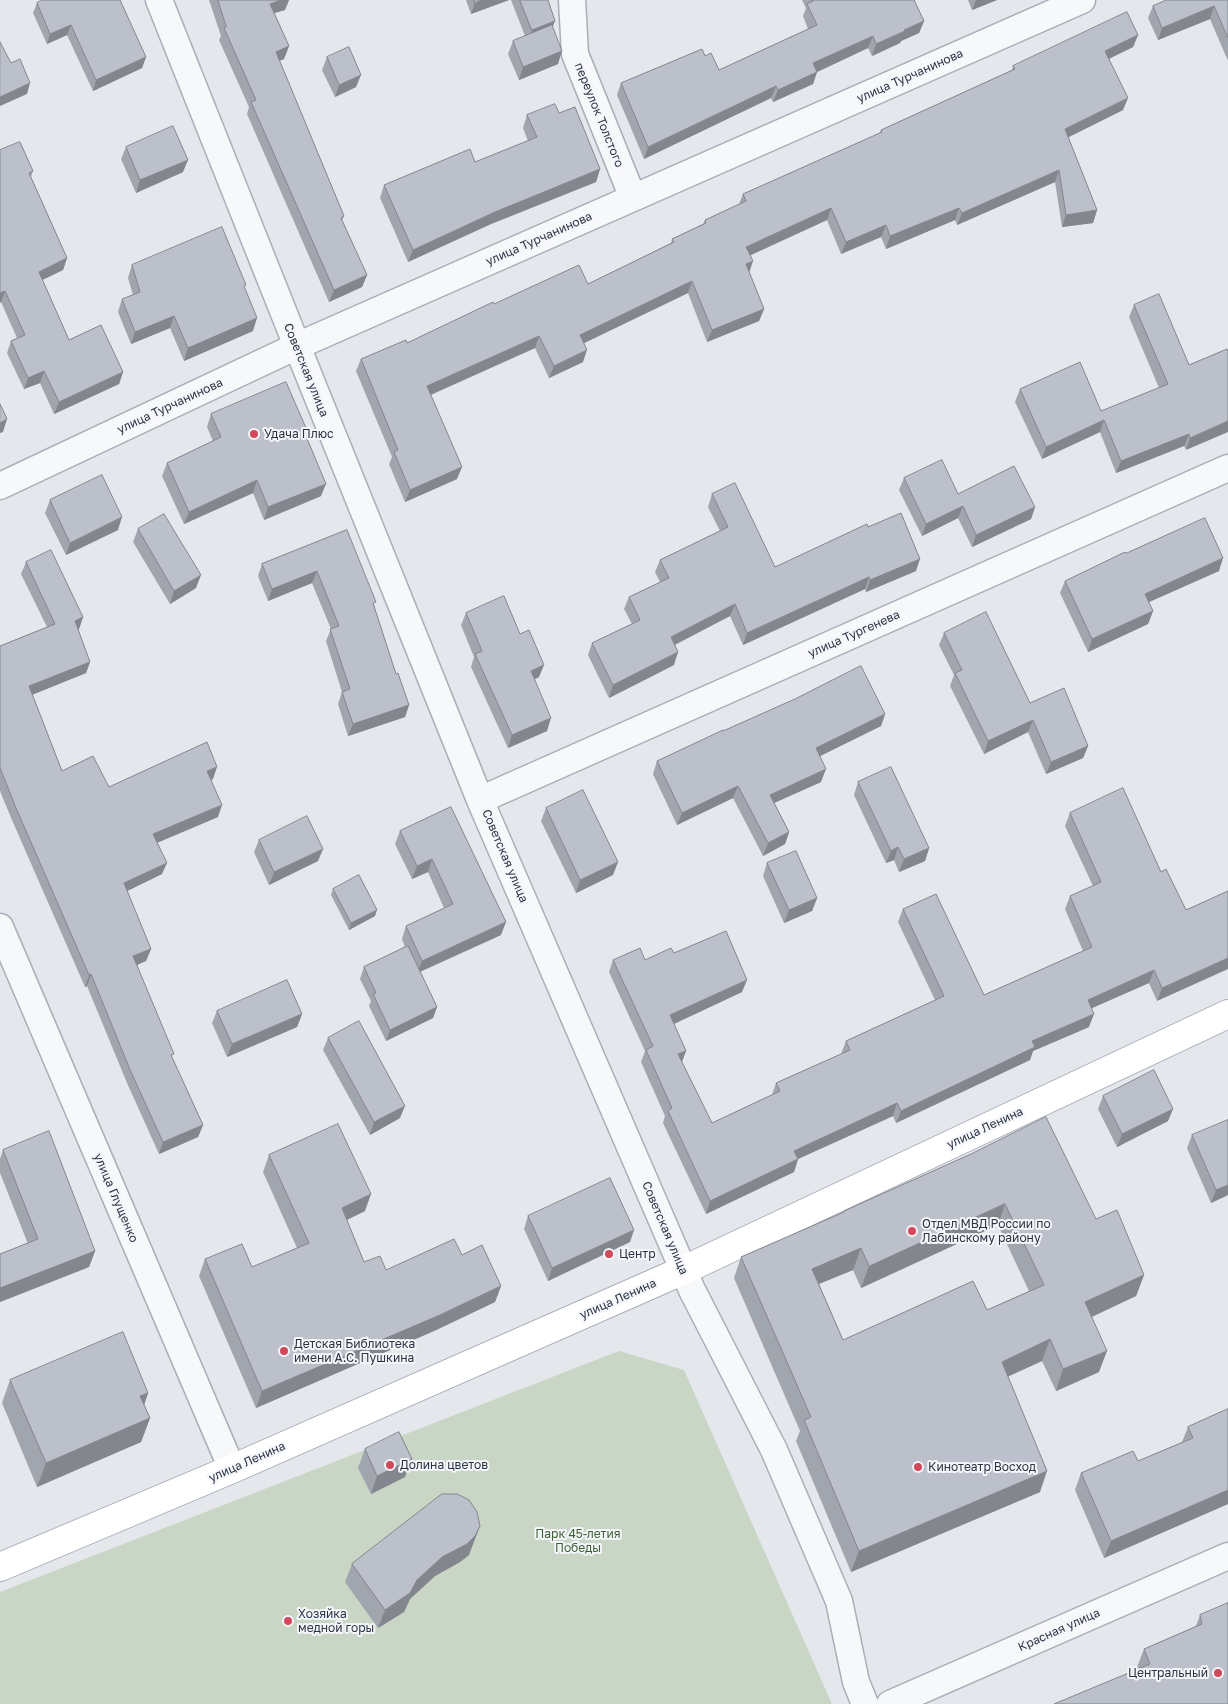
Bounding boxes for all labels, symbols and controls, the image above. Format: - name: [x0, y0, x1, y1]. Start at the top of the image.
- street label: улица Турчанинова: [855, 46, 965, 106]
- street label: переулок Толстого: [571, 61, 627, 169]
- street label: улица Турчанинова: [484, 209, 594, 269]
- street label: Советская улица: [281, 321, 331, 419]
- street label: улица Турчанинова: [115, 375, 225, 437]
- place label: Удача Плюс: [264, 427, 334, 441]
- marker: Удача Плюс: [248, 428, 260, 440]
- street label: улица Тургенева: [806, 607, 902, 661]
- street label: Советская улица: [479, 807, 531, 905]
- street label: улица Ленина: [945, 1104, 1025, 1152]
- street label: улица Глущенко: [91, 1151, 141, 1245]
- street label: Советская улица: [639, 1179, 691, 1277]
- place label: Отдел МВД России по Лабинскому району: [922, 1217, 1051, 1245]
- marker: Отдел МВД России по Лабинскому району: [906, 1225, 918, 1237]
- place label: Центр: [619, 1247, 656, 1261]
- marker: Центр: [603, 1248, 615, 1260]
- street label: улица Ленина: [577, 1276, 659, 1322]
- place label: Детская Библиотека имени А.С. Пушкина: [294, 1337, 415, 1365]
- marker: Детская Библиотека имени А.С. Пушкина: [278, 1345, 290, 1357]
- street label: улица Ленина: [206, 1439, 288, 1485]
- place label: Долина цветов: [400, 1458, 488, 1472]
- marker: Долина цветов: [384, 1459, 396, 1471]
- place label: Кинотеатр Восход: [928, 1460, 1036, 1474]
- marker: Кинотеатр Восход: [912, 1461, 924, 1473]
- park label: Парк 45-летия Победы: [535, 1527, 621, 1555]
- street label: Красная улица: [1016, 1605, 1102, 1655]
- place label: Хозяйка медной горы: [298, 1607, 374, 1635]
- marker: Хозяйка медной горы: [282, 1615, 294, 1627]
- place label: Центральный: [1128, 1666, 1208, 1680]
- marker: Центральный: [1212, 1667, 1224, 1679]

